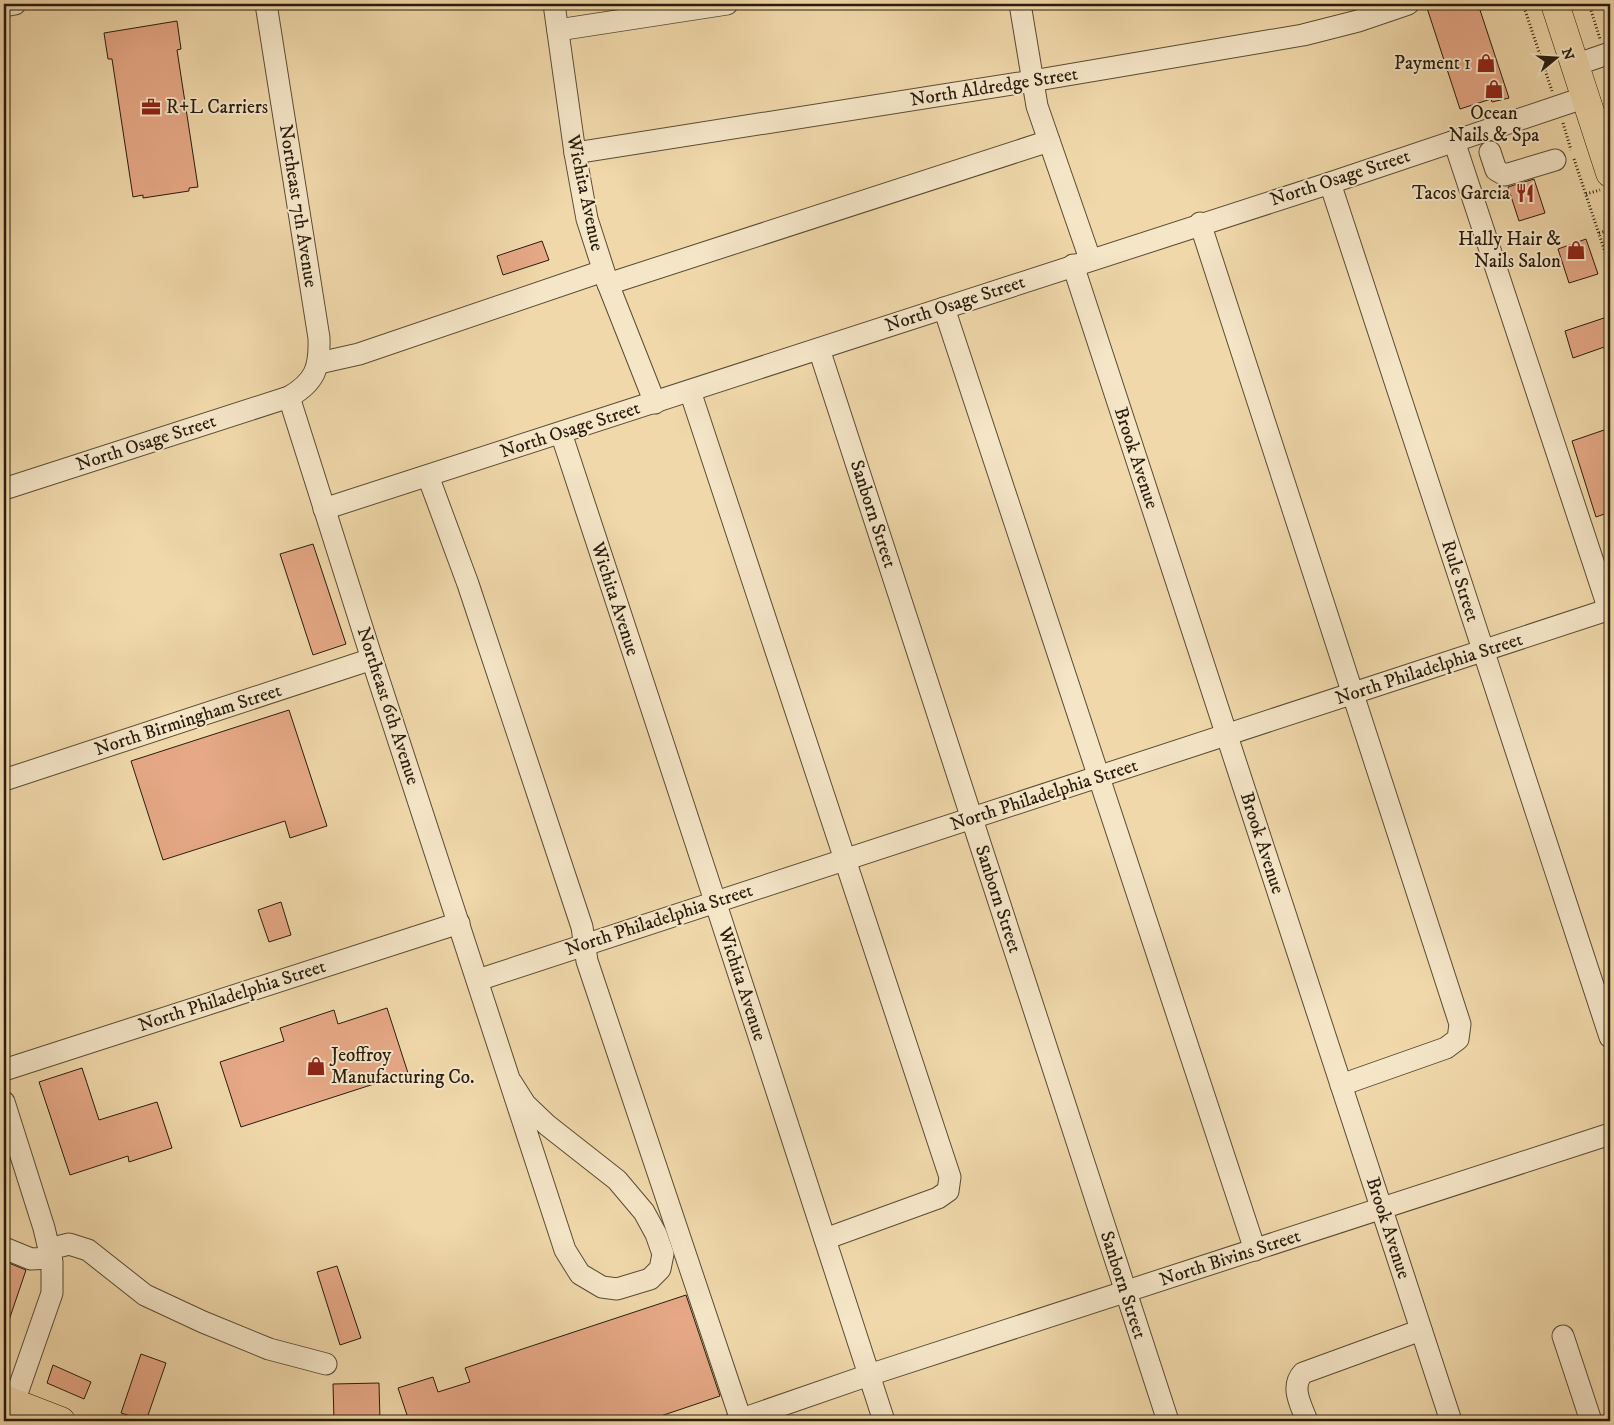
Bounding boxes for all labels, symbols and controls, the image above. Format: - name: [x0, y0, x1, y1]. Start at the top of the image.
- north arrow: [1532, 32, 1582, 82]
- text: N: [1557, 46, 1578, 63]
- place label: Payment 1: [1394, 52, 1471, 75]
- shop icon: Payment 1: [1475, 52, 1497, 74]
- street label: North Aldredge Street: [909, 62, 1079, 112]
- shop icon: Ocean Nails & Spa: [1483, 78, 1505, 100]
- office icon: R+L Carriers: [140, 96, 162, 118]
- place label: R+L Carriers: [166, 96, 268, 119]
- place label: Ocean Nails & Spa: [1449, 102, 1539, 147]
- street label: Northeast 7th Avenue: [274, 123, 322, 289]
- street label: Wichita Avenue: [561, 132, 609, 253]
- street label: North Osage Street: [1267, 145, 1413, 211]
- place label: Tacos Garcia: [1412, 182, 1510, 205]
- restaurant icon: Tacos Garcia: [1514, 182, 1536, 204]
- place label: Hally Hair & Nails Salon: [1458, 228, 1561, 273]
- shop icon: Hally Hair & Nails Salon: [1565, 239, 1587, 261]
- street label: North Osage Street: [882, 271, 1028, 337]
- street label: North Osage Street: [497, 397, 643, 463]
- street label: Brook Avenue: [1109, 404, 1163, 512]
- street label: North Osage Street: [73, 410, 219, 476]
- street label: Sanborn Street: [845, 457, 901, 571]
- street label: Rule Street: [1436, 537, 1484, 625]
- street label: Wichita Avenue: [585, 538, 644, 659]
- street label: Northeast 6th Avenue: [352, 624, 424, 788]
- street label: North Philadelphia Street: [1332, 628, 1526, 710]
- street label: North Birmingham Street: [92, 679, 284, 761]
- street label: North Philadelphia Street: [947, 754, 1141, 836]
- street label: Brook Avenue: [1235, 789, 1289, 897]
- street label: Sanborn Street: [970, 842, 1026, 956]
- street label: North Philadelphia Street: [562, 879, 756, 961]
- street label: Wichita Avenue: [712, 923, 771, 1044]
- street label: North Philadelphia Street: [135, 955, 329, 1037]
- place label: Jeoffroy Manufacturing Co.: [329, 1044, 475, 1089]
- shop icon: Jeoffroy Manufacturing Co.: [305, 1055, 327, 1077]
- street label: Brook Avenue: [1361, 1174, 1415, 1282]
- street label: North Bivins Street: [1157, 1224, 1303, 1292]
- street label: Sanborn Street: [1095, 1228, 1151, 1342]

